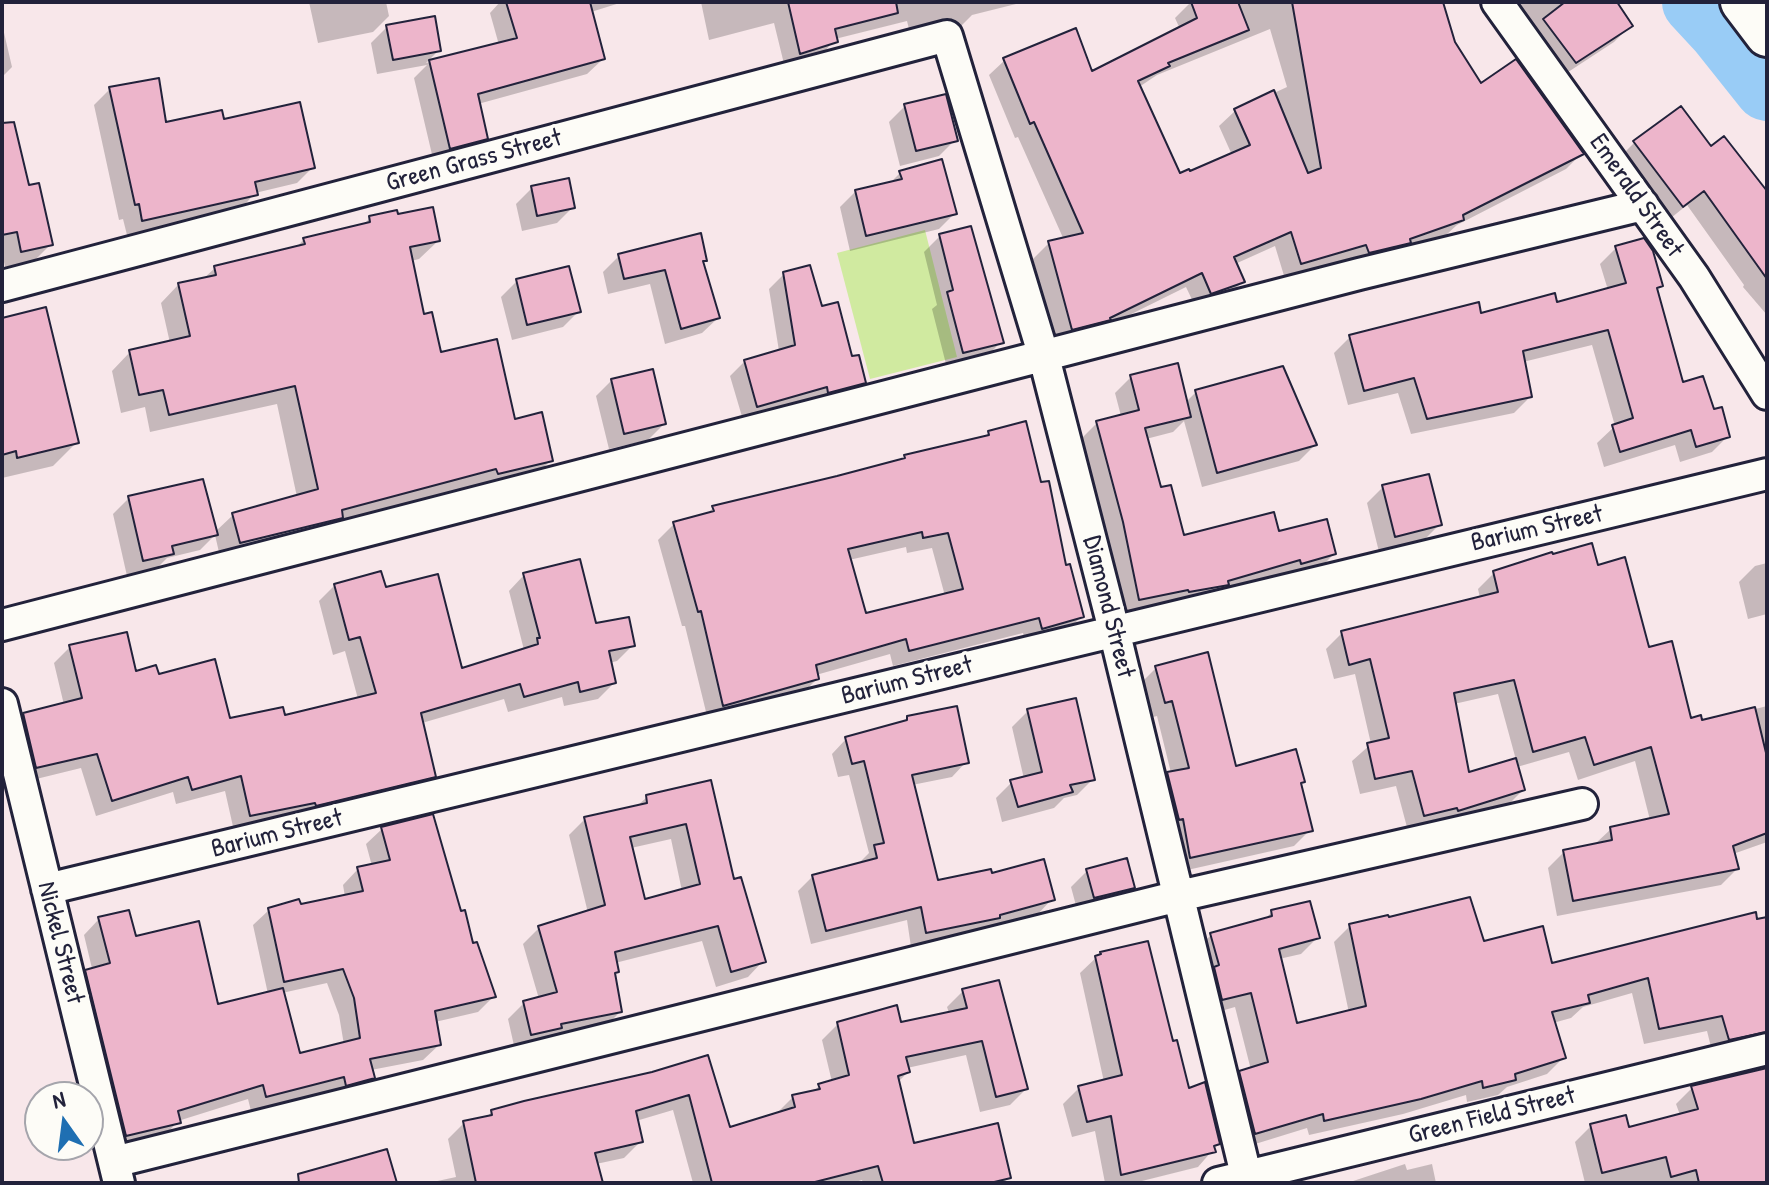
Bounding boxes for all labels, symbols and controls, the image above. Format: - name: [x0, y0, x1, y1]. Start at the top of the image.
- street label: Green Grass Street: [383, 123, 565, 199]
- street label: Emerald Street: [1582, 128, 1690, 264]
- street label: Barium Street: [1468, 499, 1606, 559]
- street label: Diamond Street: [1075, 533, 1141, 681]
- street label: Barium Street: [838, 650, 976, 712]
- street label: Barium Street: [208, 803, 346, 865]
- street label: Nickel Street: [30, 879, 90, 1007]
- street label: Green Field Street: [1406, 1080, 1578, 1152]
- north arrow: [24, 1081, 104, 1161]
- text: N: [49, 1084, 68, 1116]

